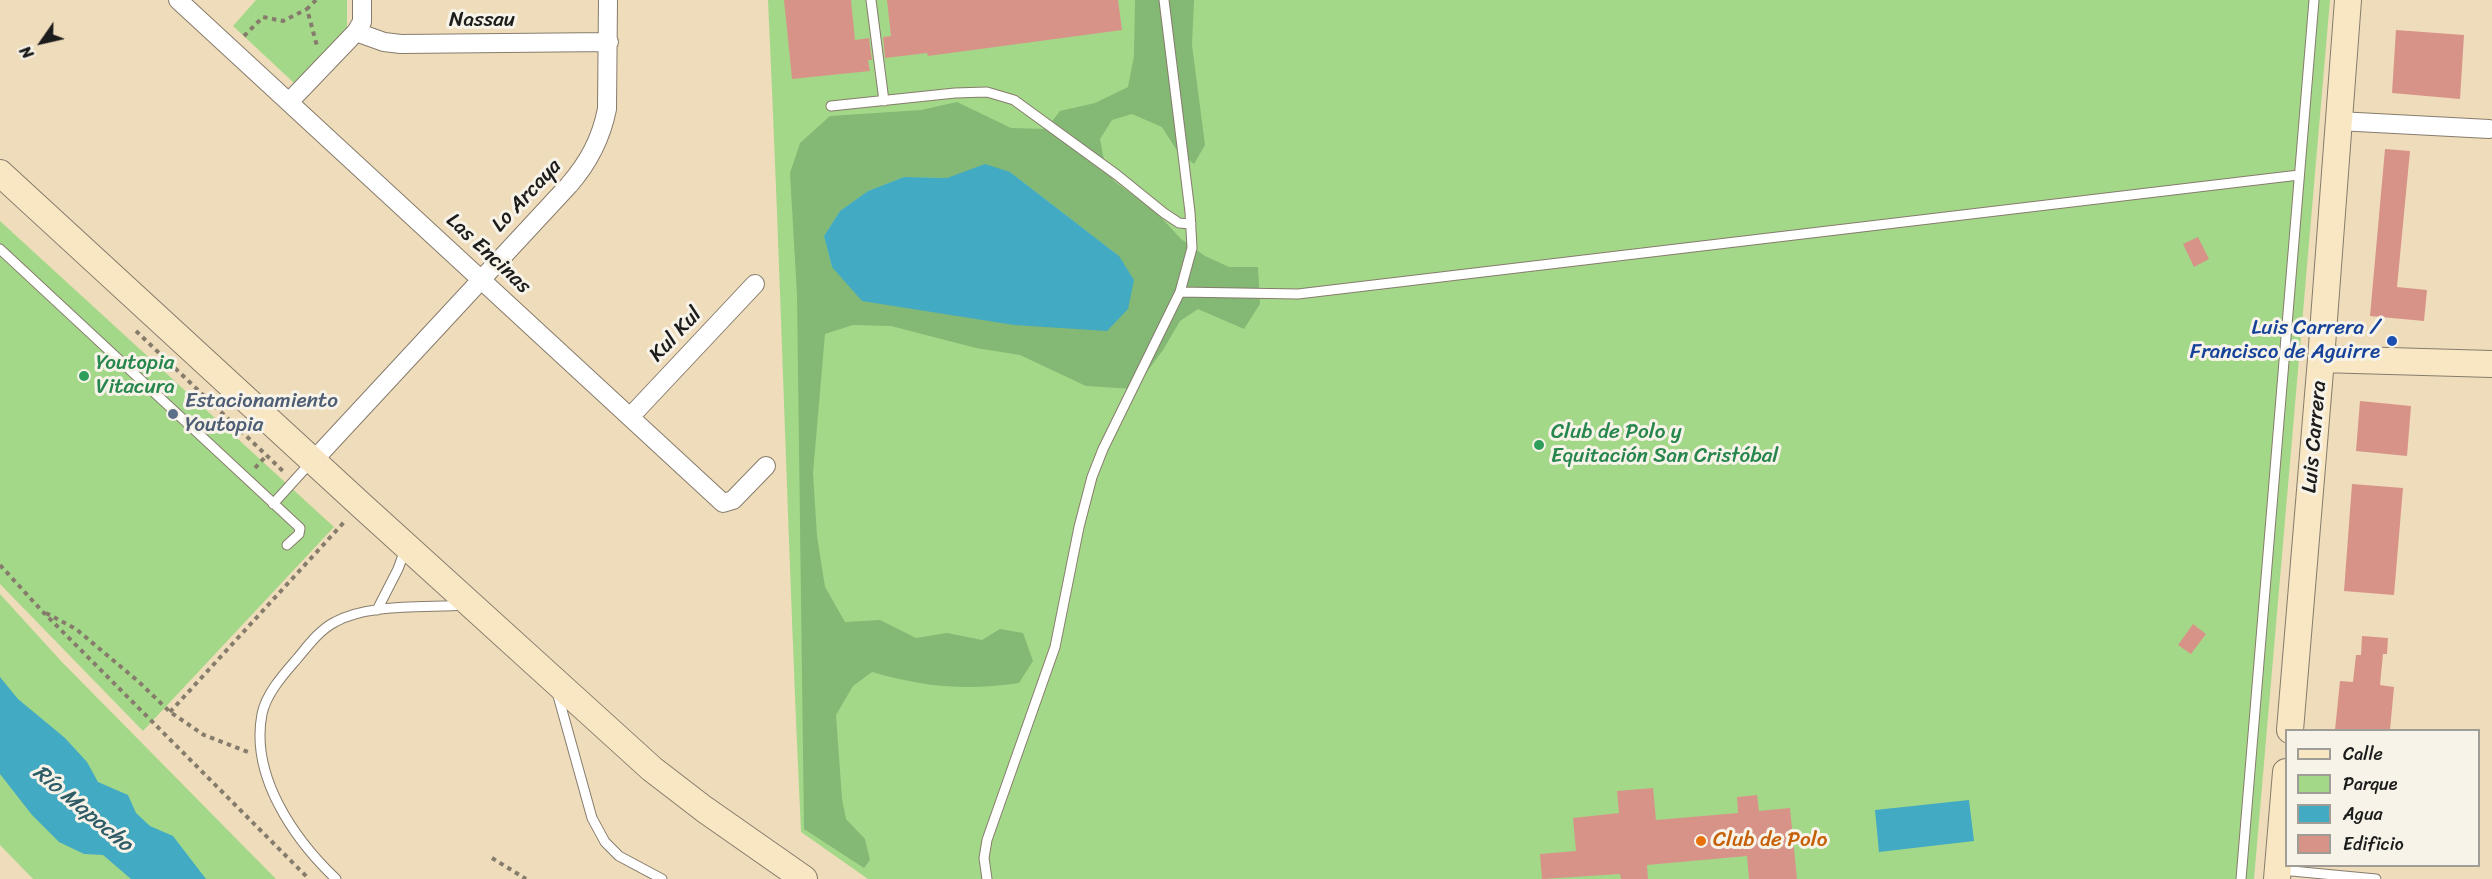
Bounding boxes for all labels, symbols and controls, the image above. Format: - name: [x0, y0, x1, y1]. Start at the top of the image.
- street label: Nassau: [449, 8, 515, 34]
- north arrow: [12, 12, 72, 72]
- text: N: [12, 40, 42, 65]
- street label: Lo Arcaya: [487, 154, 567, 238]
- street label: Las Encinas: [441, 209, 535, 299]
- street label: Kul Kul: [644, 302, 708, 368]
- place label: Luis Carrera / Francisco de Aguirre: [2190, 316, 2380, 366]
- marker: Luis Carrera / Francisco de Aguirre: [2385, 334, 2399, 348]
- place label: Youtopia Vitacura: [96, 351, 175, 401]
- marker: Youtopia Vitacura: [77, 369, 91, 383]
- street label: Luis Carrera: [2298, 380, 2332, 494]
- place label: Estacionamiento Youtopia: [185, 389, 338, 439]
- marker: Estacionamiento Youtopia: [166, 407, 180, 421]
- place label: Club de Polo y Equitación San Cristóbal: [1551, 420, 1778, 470]
- marker: Club de Polo y Equitación San Cristóbal: [1532, 438, 1546, 452]
- legend: [2285, 729, 2480, 867]
- text: Calle: [2343, 738, 2383, 770]
- water label: Río Mapocho: [27, 760, 137, 858]
- text: Parque: [2343, 768, 2397, 800]
- text: Agua: [2343, 798, 2383, 830]
- place label: Club de Polo: [1713, 828, 1827, 854]
- text: Edificio: [2343, 828, 2404, 860]
- marker: Club de Polo: [1694, 834, 1708, 848]

